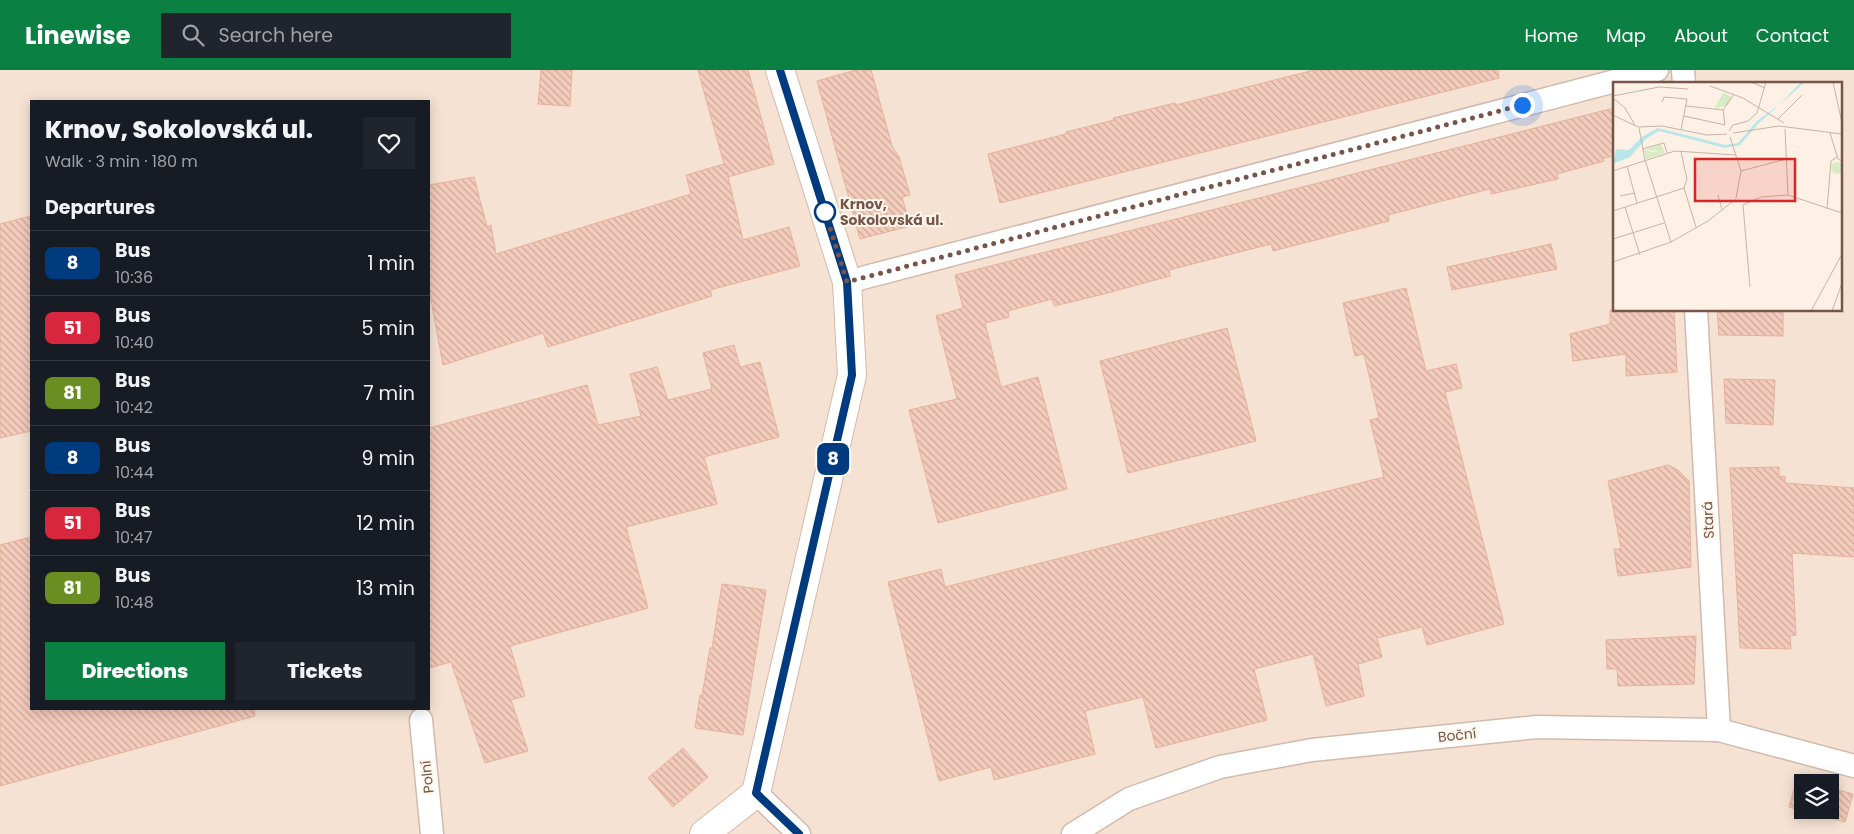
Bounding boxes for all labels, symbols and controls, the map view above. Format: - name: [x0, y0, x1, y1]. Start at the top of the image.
- search box: [161, 13, 511, 58]
- text: Linewise: [25, 19, 131, 52]
- icon: search: [179, 21, 207, 49]
- text: Search here: [219, 22, 333, 49]
- text: Home: [1524, 23, 1578, 48]
- text: Map: [1606, 23, 1646, 48]
- text: About: [1674, 23, 1728, 48]
- text: Contact: [1756, 23, 1829, 48]
- inset map: [1613, 82, 1842, 311]
- your location: [1510, 93, 1535, 118]
- text: Krnov, Sokolovská ul.: [45, 113, 313, 146]
- button: heart: [363, 117, 415, 169]
- text: Walk · 3 min · 180 m: [45, 150, 198, 173]
- text: Departures: [45, 194, 155, 221]
- place label: Krnov, Sokolovská ul.: [840, 194, 943, 230]
- marker: Krnov, Sokolovská ul.: [814, 201, 836, 223]
- text: Bus: [115, 237, 151, 264]
- text: 8: [67, 250, 78, 275]
- text: 1 min: [367, 250, 415, 277]
- text: 10:36: [115, 266, 153, 289]
- text: Bus: [115, 302, 151, 329]
- text: 51: [63, 315, 82, 340]
- text: 5 min: [362, 315, 415, 342]
- text: 10:40: [115, 331, 154, 354]
- text: Bus: [115, 367, 151, 394]
- text: 81: [63, 380, 82, 405]
- text: 7 min: [363, 380, 415, 407]
- text: 10:42: [115, 396, 153, 419]
- text: Bus: [115, 432, 151, 459]
- line badge: 8: [817, 443, 849, 475]
- text: 8: [67, 445, 78, 470]
- text: 9 min: [362, 445, 415, 472]
- text: 8: [827, 446, 839, 471]
- text: 10:44: [115, 461, 154, 484]
- text: Bus: [115, 497, 151, 524]
- street label: Stará: [1697, 501, 1719, 539]
- text: 51: [63, 510, 82, 535]
- text: 12 min: [357, 510, 415, 537]
- text: 10:47: [115, 526, 152, 549]
- text: Bus: [115, 562, 151, 589]
- text: 81: [63, 575, 82, 600]
- text: 13 min: [356, 575, 415, 602]
- text: 10:48: [115, 591, 154, 614]
- button: Directions: [45, 642, 225, 700]
- button: Tickets: [235, 642, 415, 700]
- street label: Boční: [1437, 723, 1478, 747]
- street label: Polní: [415, 759, 439, 794]
- map controls: [1794, 774, 1839, 819]
- button: layers: [1794, 774, 1839, 819]

